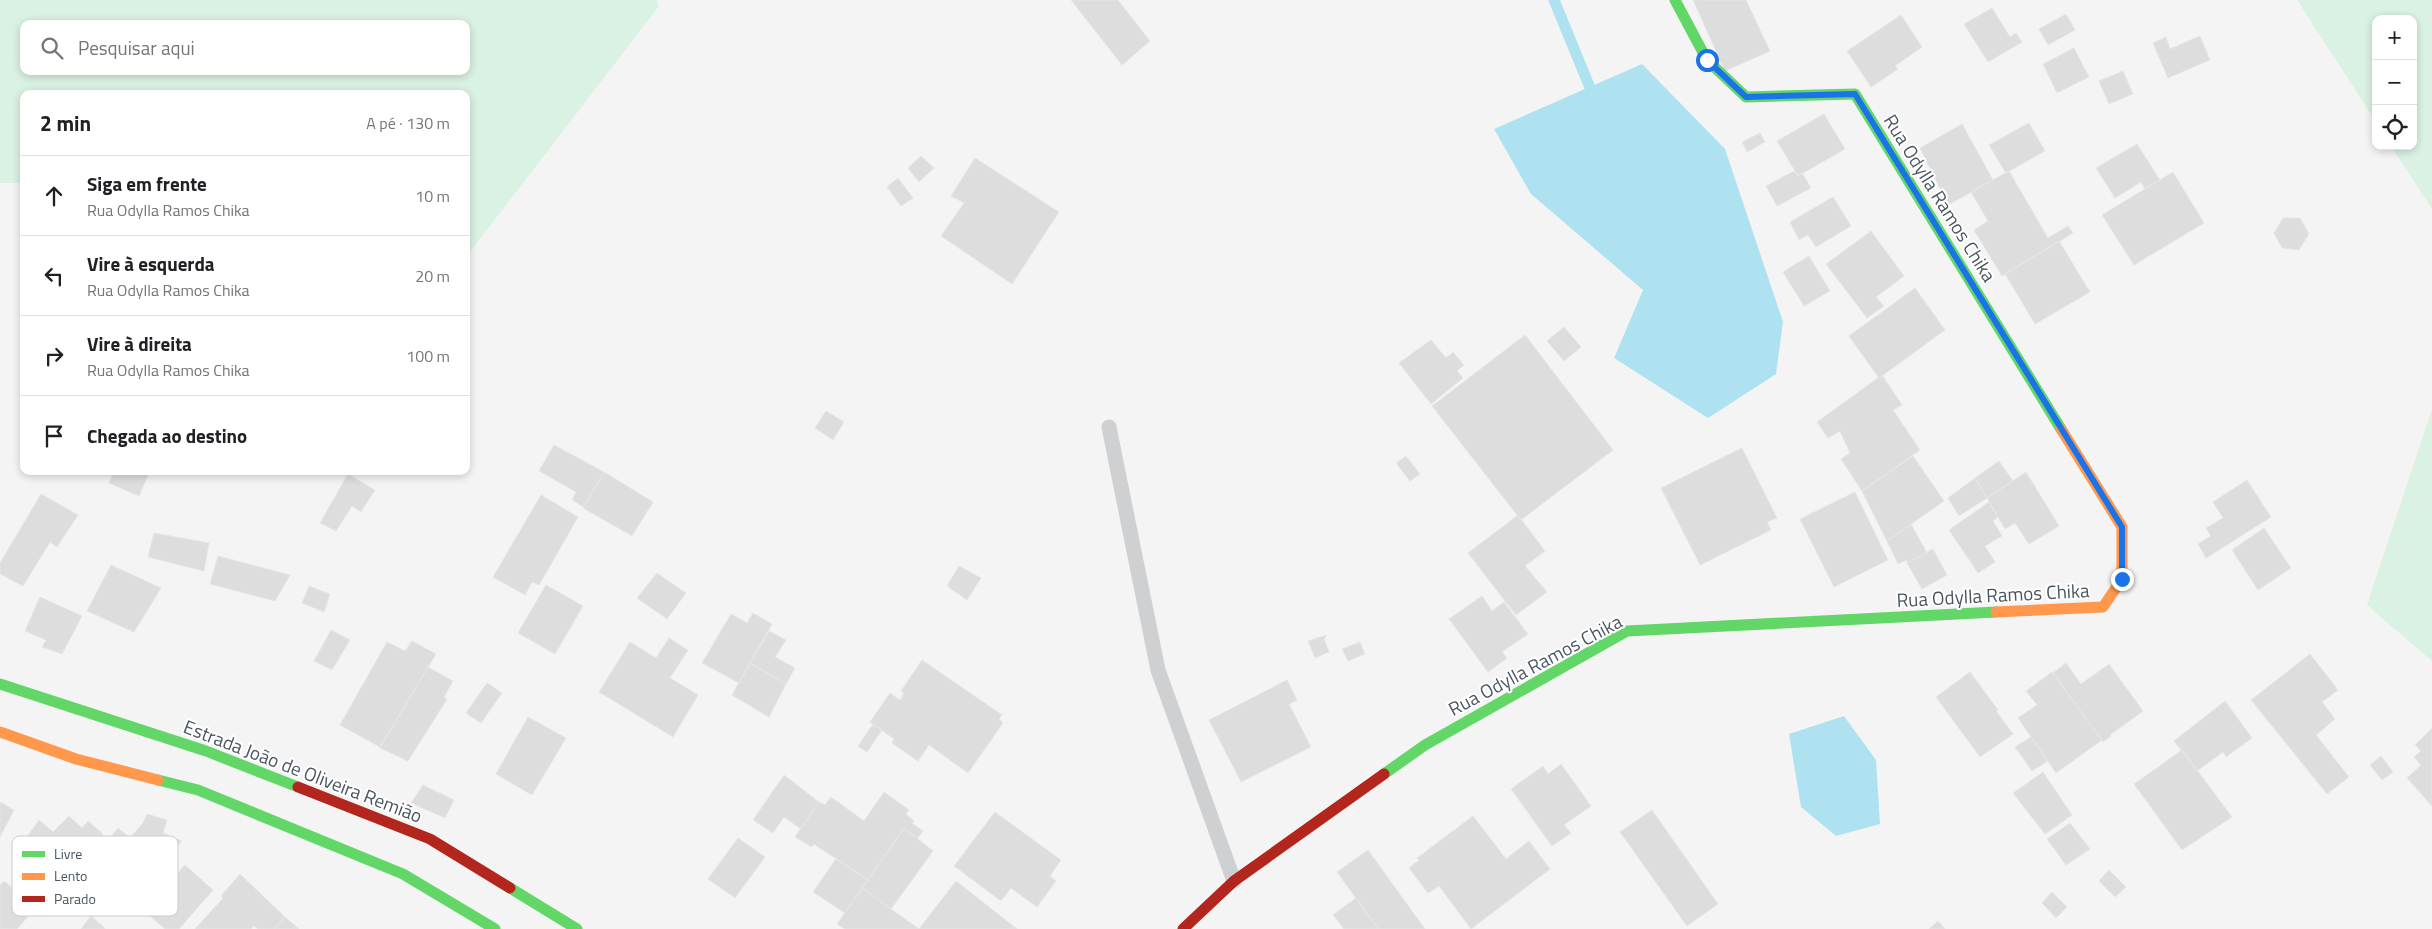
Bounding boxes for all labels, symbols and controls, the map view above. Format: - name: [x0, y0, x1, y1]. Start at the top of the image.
- map controls: [2372, 15, 2417, 150]
- button: +: [2372, 15, 2417, 60]
- search box: [20, 20, 470, 75]
- text: Pesquisar aqui: [78, 33, 195, 62]
- icon: search: [38, 34, 66, 62]
- route start: [1696, 49, 1719, 72]
- button: −: [2372, 60, 2417, 105]
- button: locate: [2372, 105, 2417, 150]
- text: 2 min: [40, 107, 91, 139]
- street label: Rua Odylla Ramos Chika: [1877, 108, 2004, 288]
- text: A pé · 130 m: [366, 111, 450, 135]
- text: Siga em frente: [87, 169, 207, 198]
- icon: ahead: [40, 182, 68, 210]
- text: 10 m: [415, 184, 450, 208]
- text: Rua Odylla Ramos Chika: [87, 198, 250, 222]
- text: Vire à esquerda: [87, 249, 215, 278]
- icon: left: [40, 262, 68, 290]
- text: 20 m: [415, 264, 450, 288]
- text: Rua Odylla Ramos Chika: [87, 278, 250, 302]
- text: Vire à direita: [87, 329, 192, 358]
- icon: right: [40, 342, 68, 370]
- text: 100 m: [406, 344, 450, 368]
- text: Rua Odylla Ramos Chika: [87, 358, 250, 382]
- text: Chegada ao destino: [87, 421, 247, 450]
- icon: arrive: [40, 422, 68, 450]
- route end: [2111, 568, 2134, 591]
- street label: Rua Odylla Ramos Chika: [1896, 575, 2091, 614]
- street label: Rua Odylla Ramos Chika: [1443, 606, 1627, 723]
- street label: Estrada João de Oliveira Remião: [180, 712, 427, 830]
- legend: [12, 836, 178, 916]
- text: Livre: [54, 843, 82, 864]
- text: Lento: [54, 865, 88, 886]
- text: Parado: [54, 888, 96, 909]

